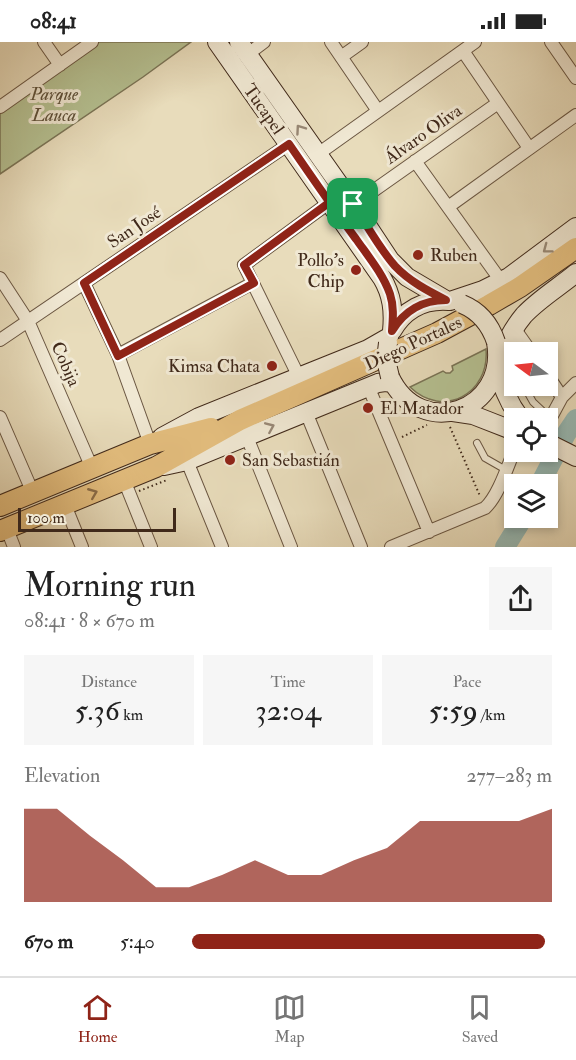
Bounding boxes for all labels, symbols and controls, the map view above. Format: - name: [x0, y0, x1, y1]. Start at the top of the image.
- text: 08:41: [30, 7, 77, 35]
- street label: Tucapel: [238, 79, 289, 139]
- park label: Parque Lauca: [29, 83, 79, 127]
- street label: Álvaro Oliva: [379, 99, 467, 170]
- one-way arrow: [296, 124, 307, 135]
- pin: [327, 178, 378, 229]
- icon: arrive: [336, 187, 369, 220]
- street label: San José: [103, 201, 166, 254]
- one-way arrow: [542, 242, 553, 253]
- place label: Ruben: [430, 244, 478, 267]
- marker: Ruben: [411, 248, 425, 262]
- place label: Pollo's Chip: [297, 249, 344, 293]
- marker: Pollo's Chip: [349, 263, 363, 277]
- street label: Diego Portales: [361, 311, 466, 376]
- street label: Cobija: [45, 338, 86, 391]
- north arrow: [504, 342, 558, 396]
- map controls: [504, 342, 558, 528]
- place label: Kimsa Chata: [168, 355, 261, 378]
- marker: Kimsa Chata: [265, 359, 279, 373]
- place label: El Matador: [380, 397, 464, 420]
- marker: El Matador: [361, 401, 375, 415]
- button: locate: [504, 408, 558, 462]
- one-way arrow: [264, 422, 275, 434]
- place label: San Sebastián: [242, 449, 340, 472]
- marker: San Sebastián: [223, 453, 237, 467]
- button: layers: [504, 474, 558, 528]
- one-way arrow: [87, 488, 98, 500]
- scale bar: [18, 505, 176, 532]
- text: 100 m: [27, 508, 65, 528]
- text: Morning run: [24, 565, 196, 606]
- button: share: [489, 567, 552, 630]
- text: 08:41 · 8 × 670 m: [24, 608, 155, 633]
- text: Distance: [81, 672, 137, 692]
- text: Time: [271, 672, 305, 692]
- text: Pace: [453, 672, 481, 692]
- text: 5.36: [75, 692, 120, 729]
- text: 32:04: [255, 692, 321, 729]
- text: 5:59: [429, 692, 478, 729]
- text: km: [120, 705, 143, 725]
- text: /km: [478, 705, 505, 725]
- text: Elevation: [24, 763, 100, 788]
- text: 277–283 m: [467, 763, 552, 788]
- text: 670 m: [24, 929, 73, 954]
- text: 5:40: [120, 929, 155, 954]
- tab: Home: [78, 991, 117, 1047]
- tab: Map: [273, 991, 306, 1047]
- tab: Saved: [462, 991, 498, 1047]

